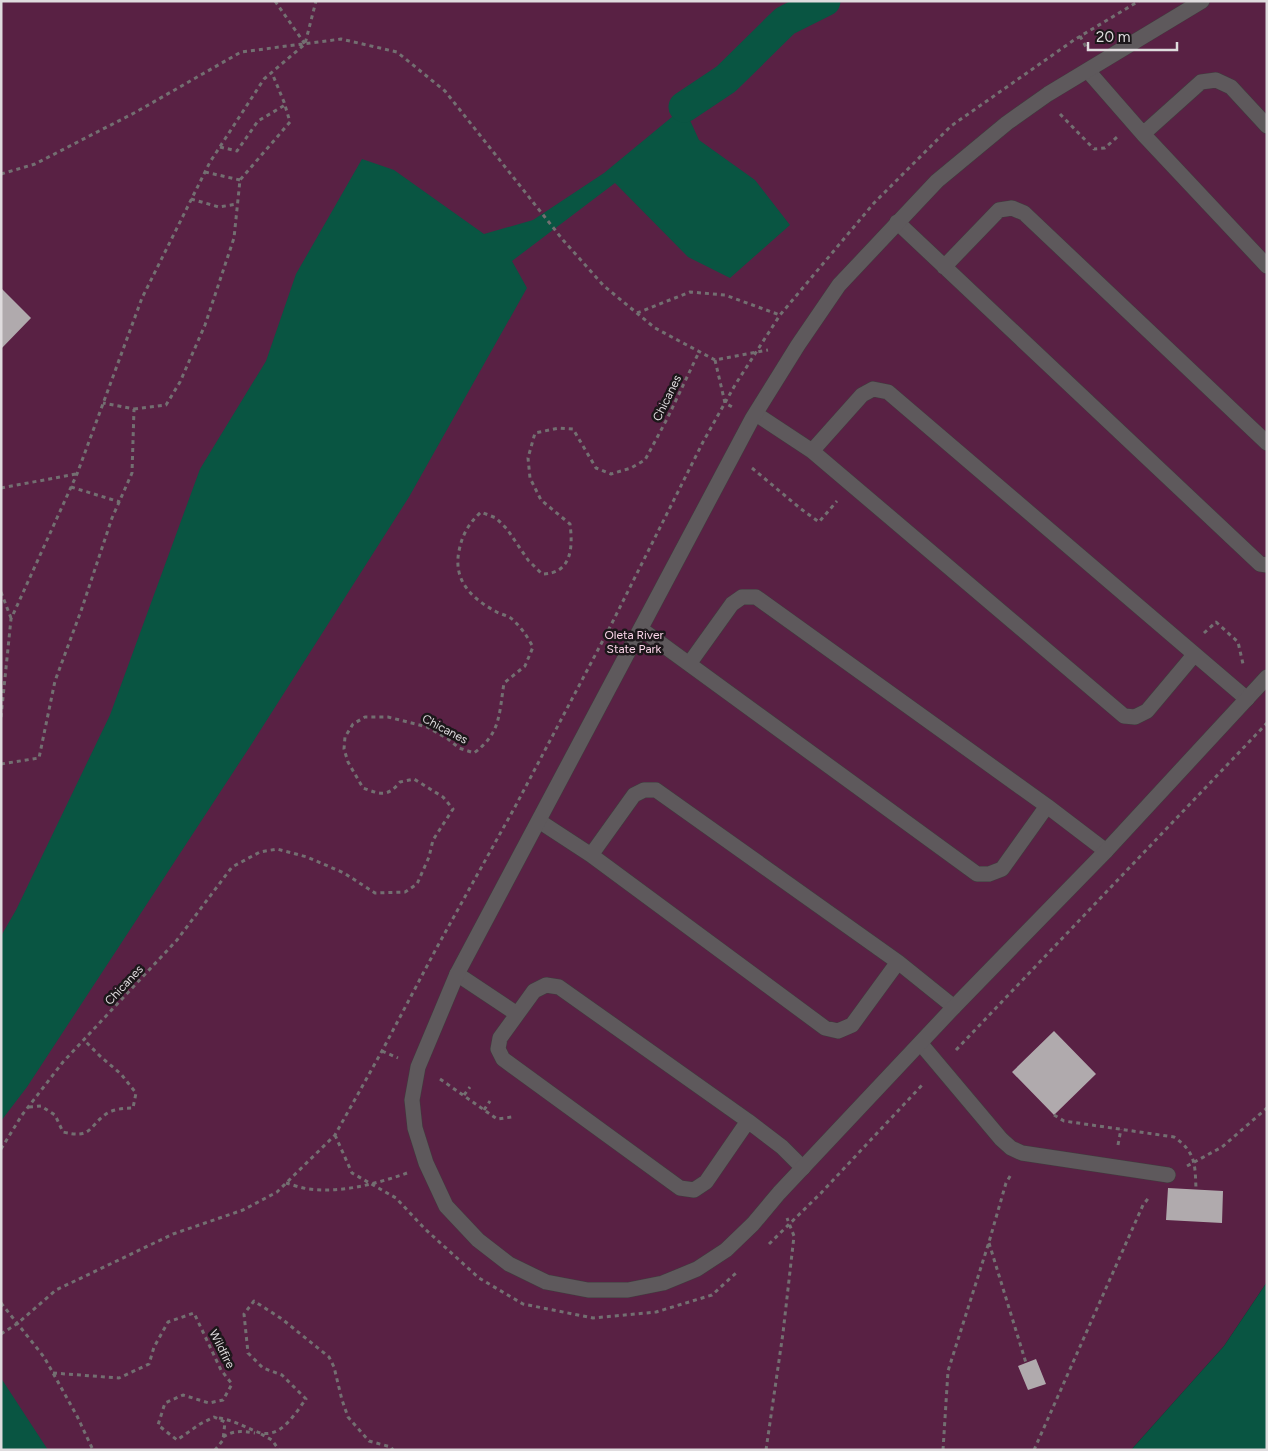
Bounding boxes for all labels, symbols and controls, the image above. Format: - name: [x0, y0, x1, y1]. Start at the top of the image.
- scale bar: [1088, 20, 1177, 52]
- text: 20 m: [1096, 28, 1130, 46]
- street label: Chicanes: [650, 372, 684, 423]
- park label: Oleta River State Park: [604, 628, 664, 656]
- street label: Chicanes: [420, 711, 471, 747]
- street label: Chicanes: [102, 962, 146, 1008]
- street label: Wildfire: [206, 1327, 238, 1371]

